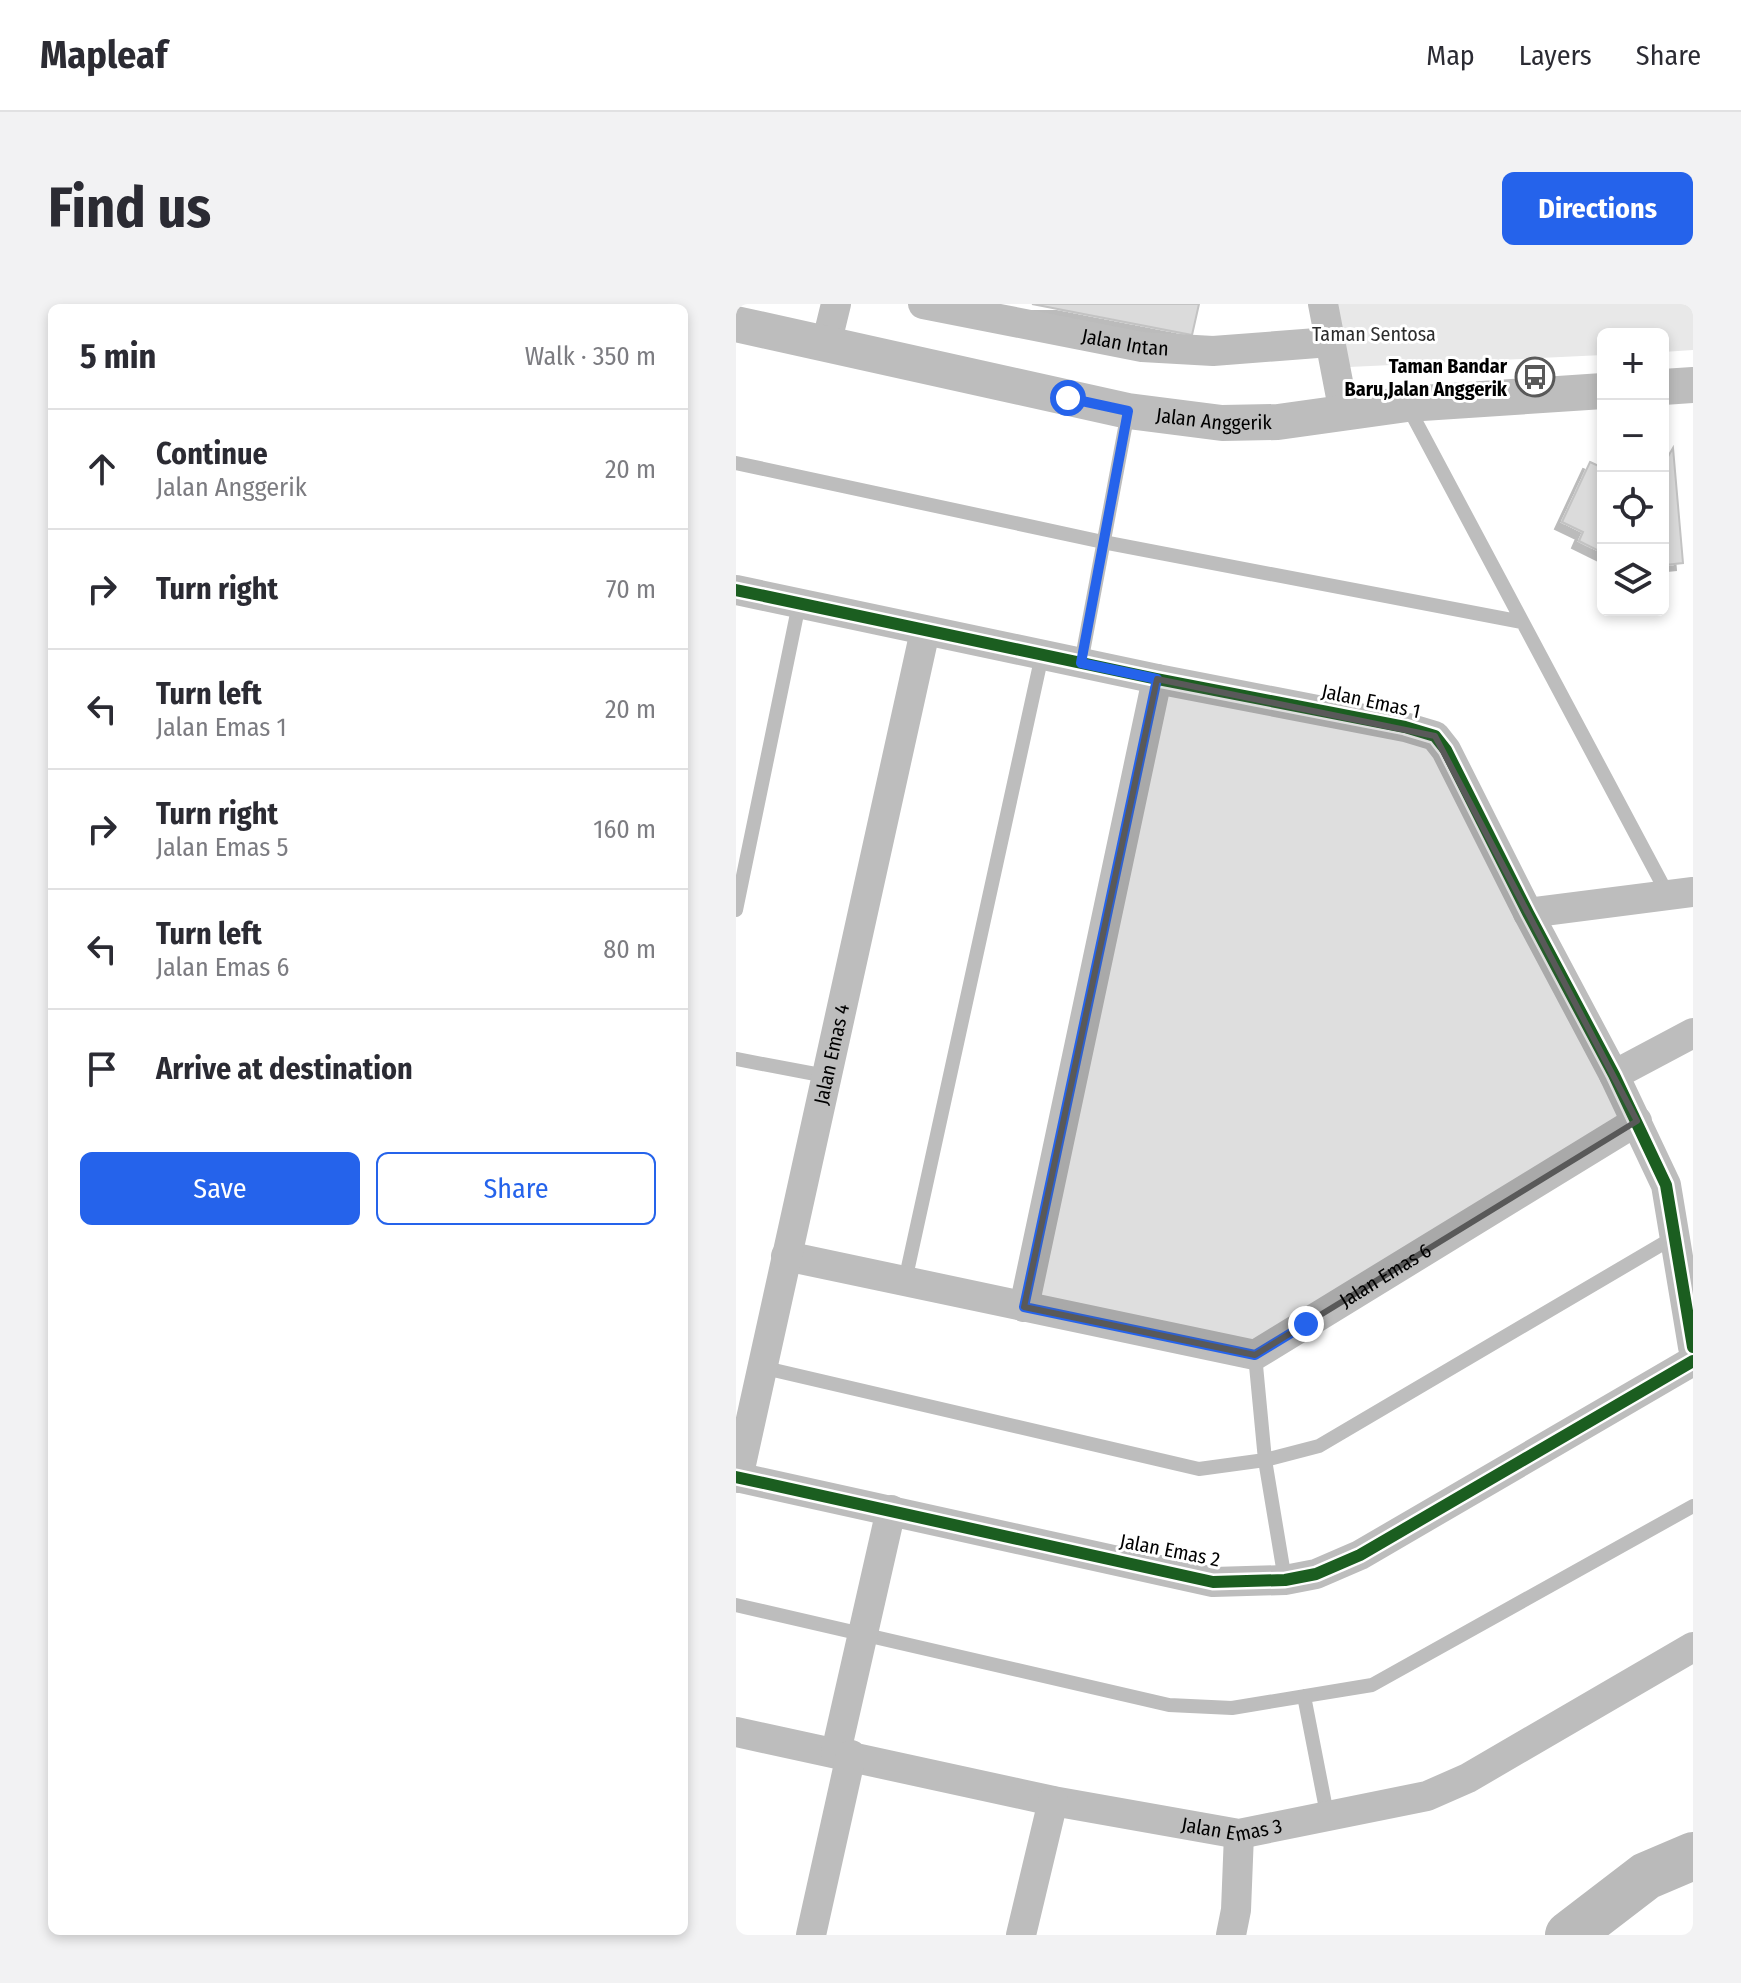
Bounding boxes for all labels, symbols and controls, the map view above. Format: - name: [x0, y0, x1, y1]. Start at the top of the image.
- text: Mapleaf: [40, 32, 167, 78]
- text: Map: [1426, 39, 1475, 72]
- text: Layers: [1519, 39, 1592, 72]
- text: Share: [1636, 39, 1701, 72]
- button: Directions: [1502, 172, 1693, 245]
- text: Find us: [48, 175, 211, 242]
- park label: Taman Sentosa: [1312, 322, 1436, 346]
- street label: Jalan Intan: [1080, 323, 1169, 360]
- map controls: [1597, 328, 1669, 616]
- button: +: [1597, 328, 1669, 400]
- text: 5 min: [80, 336, 156, 377]
- text: Walk · 350 m: [525, 341, 656, 372]
- place label: Taman Bandar Baru,Jalan Anggerik: [1345, 354, 1508, 401]
- bus stop icon: Taman Bandar Baru,Jalan Anggerik: [1514, 356, 1556, 398]
- route start: [1050, 380, 1086, 416]
- button: −: [1597, 400, 1669, 472]
- street label: Jalan Anggerik: [1155, 403, 1273, 435]
- text: Continue: [156, 436, 268, 472]
- icon: ahead: [80, 447, 124, 491]
- text: 20 m: [605, 454, 656, 485]
- text: Jalan Anggerik: [156, 472, 307, 503]
- button: locate: [1597, 472, 1669, 544]
- button: layers: [1597, 544, 1669, 616]
- icon: right: [80, 567, 124, 611]
- text: Turn right: [156, 571, 278, 607]
- text: 70 m: [606, 574, 656, 605]
- text: Turn left: [156, 676, 262, 712]
- street label: Jalan Emas 1: [1319, 679, 1423, 723]
- icon: left: [80, 687, 124, 731]
- text: 20 m: [605, 694, 656, 725]
- text: Jalan Emas 1: [156, 712, 287, 743]
- text: Turn right: [156, 796, 278, 832]
- icon: right: [80, 807, 124, 851]
- text: 160 m: [593, 814, 656, 845]
- text: Jalan Emas 5: [156, 832, 289, 863]
- text: Turn left: [156, 916, 262, 952]
- icon: left: [80, 927, 124, 971]
- text: 80 m: [603, 934, 656, 965]
- text: Jalan Emas 6: [156, 952, 289, 983]
- street label: Jalan Emas 4: [809, 1001, 854, 1107]
- icon: arrive: [80, 1047, 124, 1091]
- text: Arrive at destination: [156, 1051, 413, 1087]
- button: Save: [80, 1152, 360, 1225]
- button: Share: [376, 1152, 656, 1225]
- street label: Jalan Emas 6: [1335, 1238, 1435, 1312]
- route end: [1288, 1306, 1324, 1342]
- street label: Jalan Emas 2: [1118, 1529, 1222, 1572]
- street label: Jalan Emas 3: [1180, 1812, 1284, 1847]

